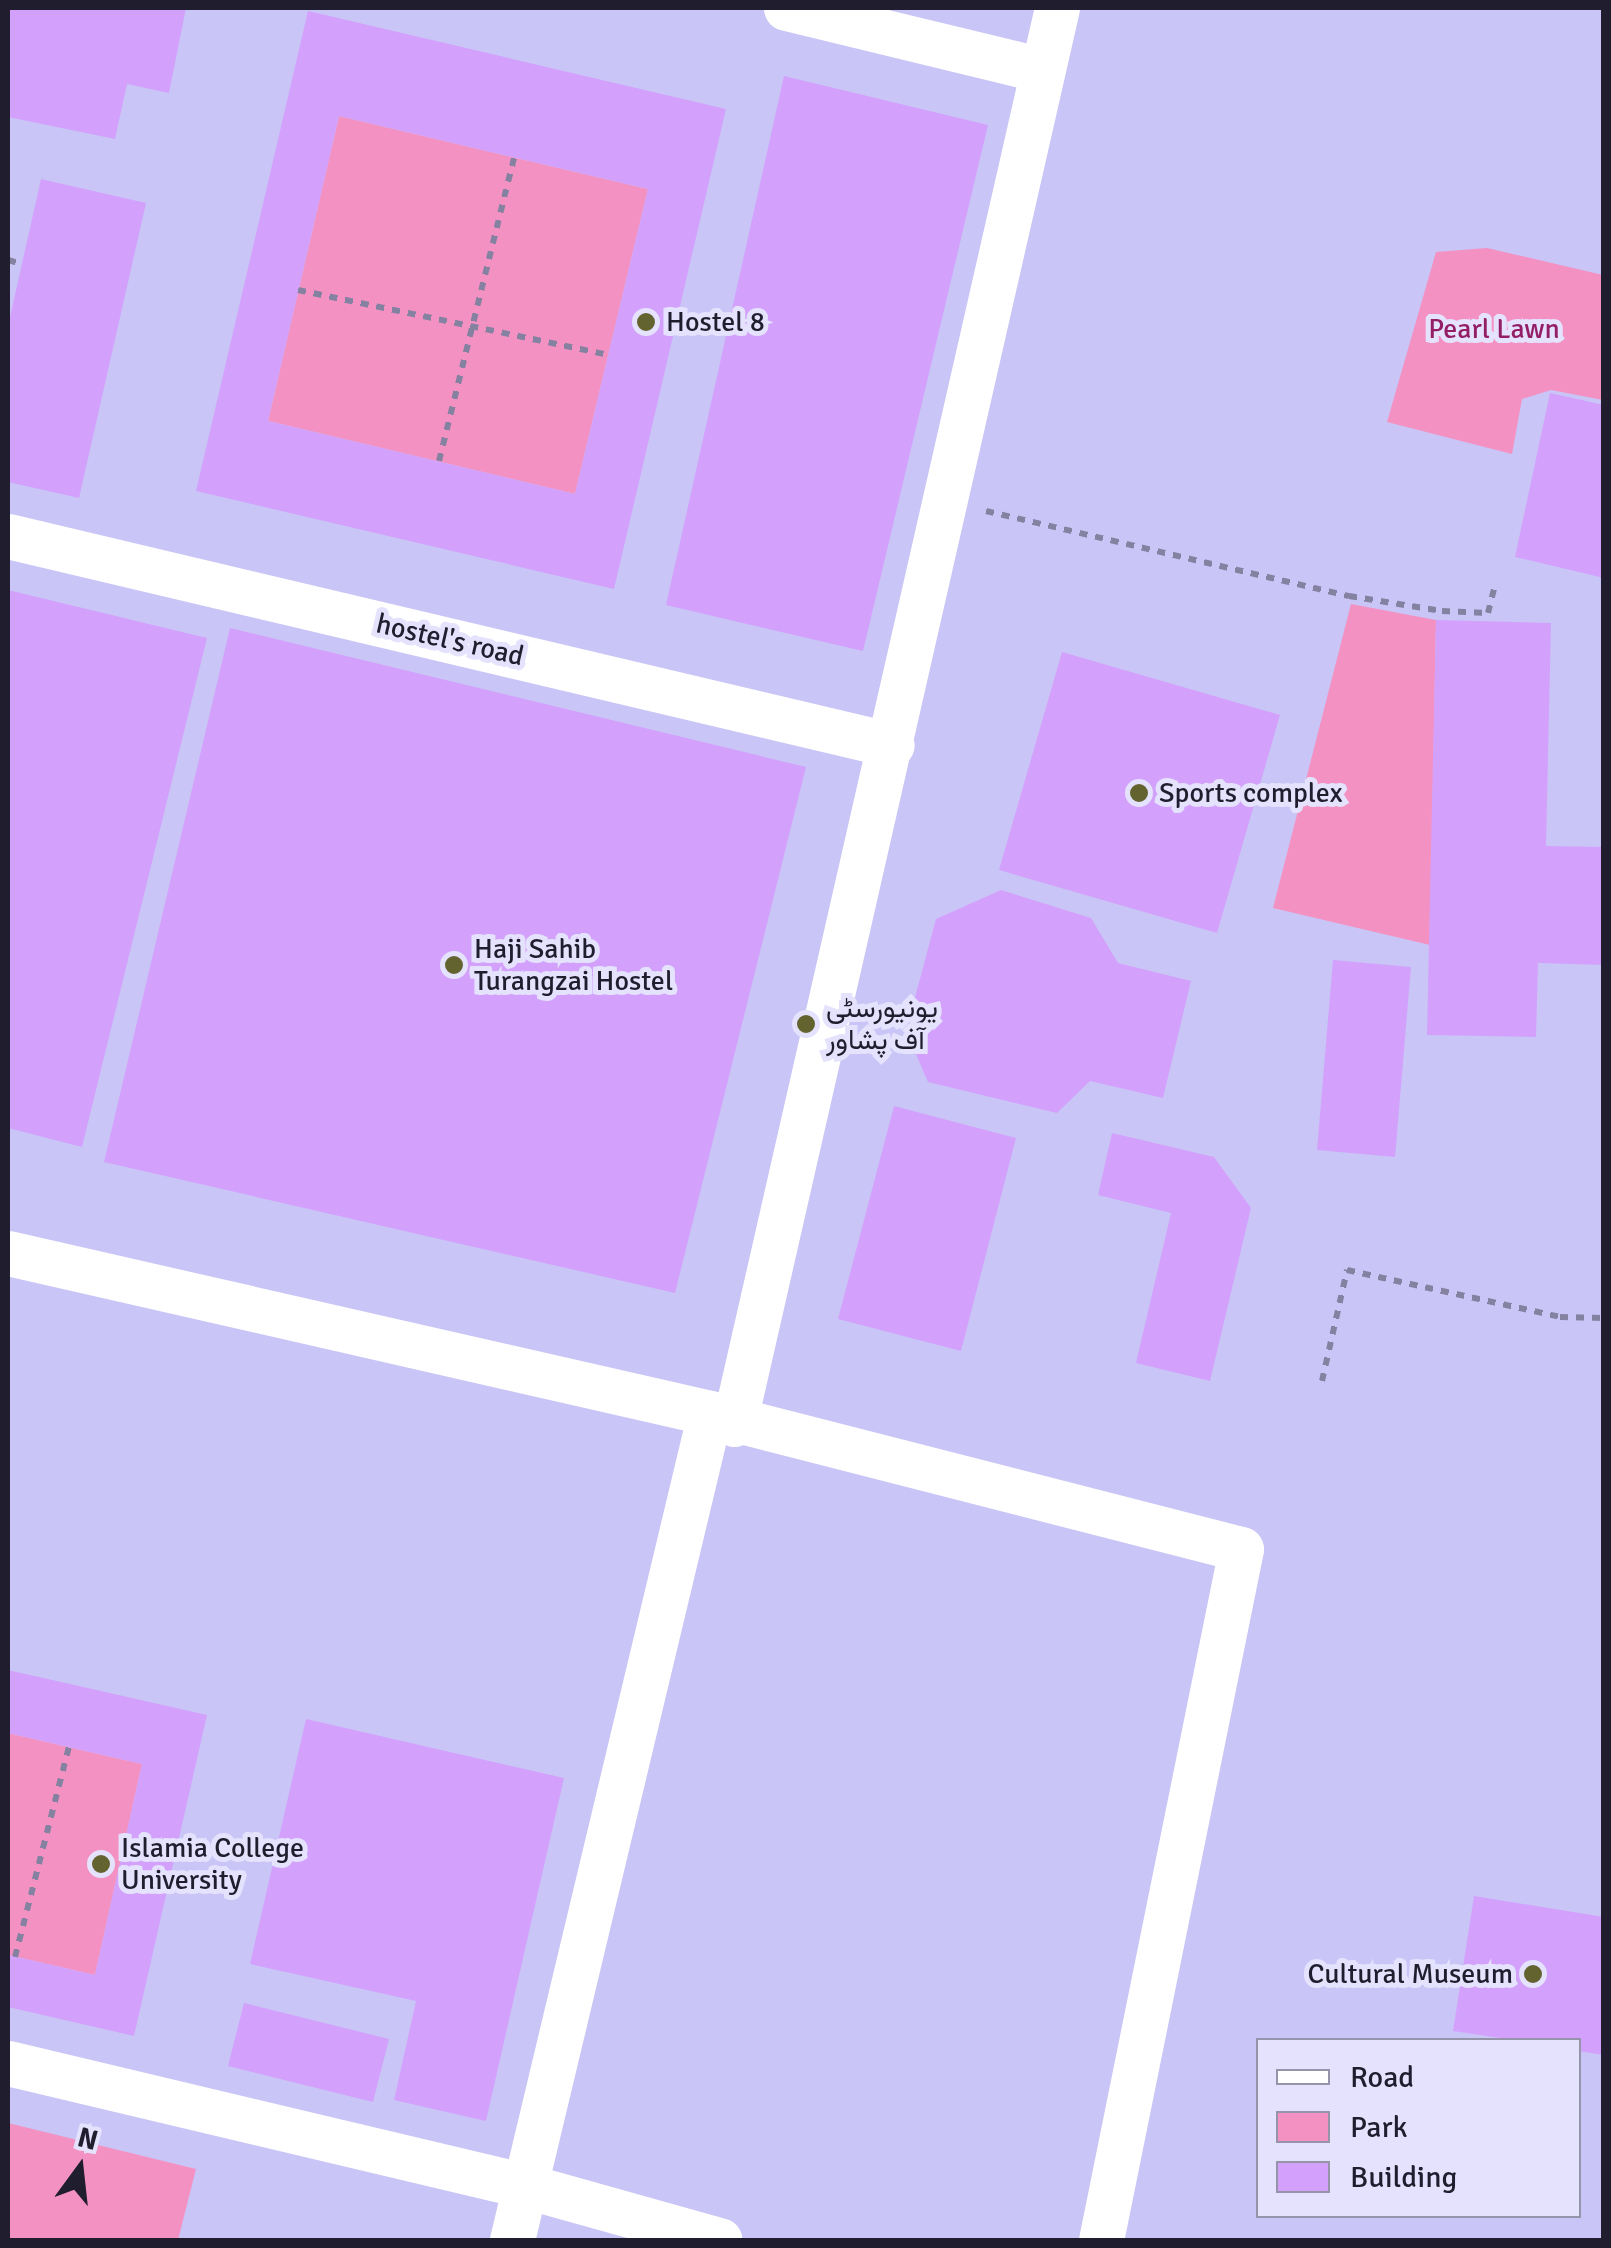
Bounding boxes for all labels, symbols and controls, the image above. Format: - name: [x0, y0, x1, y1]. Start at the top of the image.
- place label: Hostel 8: [666, 305, 765, 339]
- marker: Hostel 8: [635, 311, 657, 333]
- park label: Pearl Lawn: [1428, 312, 1560, 346]
- street label: hostel's road: [373, 607, 527, 673]
- place label: Sports complex: [1159, 776, 1343, 810]
- marker: Sports complex: [1128, 782, 1150, 804]
- place label: Haji Sahib Turangzai Hostel: [474, 932, 673, 998]
- marker: Haji Sahib Turangzai Hostel: [443, 954, 465, 976]
- place label: یونیورسٹی آف پشاور: [826, 991, 938, 1057]
- marker: یونیورسٹی آف پشاور: [795, 1013, 817, 1035]
- place label: Islamia College University: [121, 1831, 304, 1897]
- marker: Islamia College University: [90, 1853, 112, 1875]
- place label: Cultural Museum: [1308, 1957, 1513, 1991]
- marker: Cultural Museum: [1522, 1963, 1544, 1985]
- legend: [1256, 2038, 1581, 2218]
- text: Road: [1350, 2059, 1414, 2096]
- text: Park: [1350, 2109, 1408, 2146]
- north arrow: [30, 2118, 130, 2218]
- text: N: [74, 2120, 102, 2158]
- text: Building: [1350, 2159, 1457, 2196]

